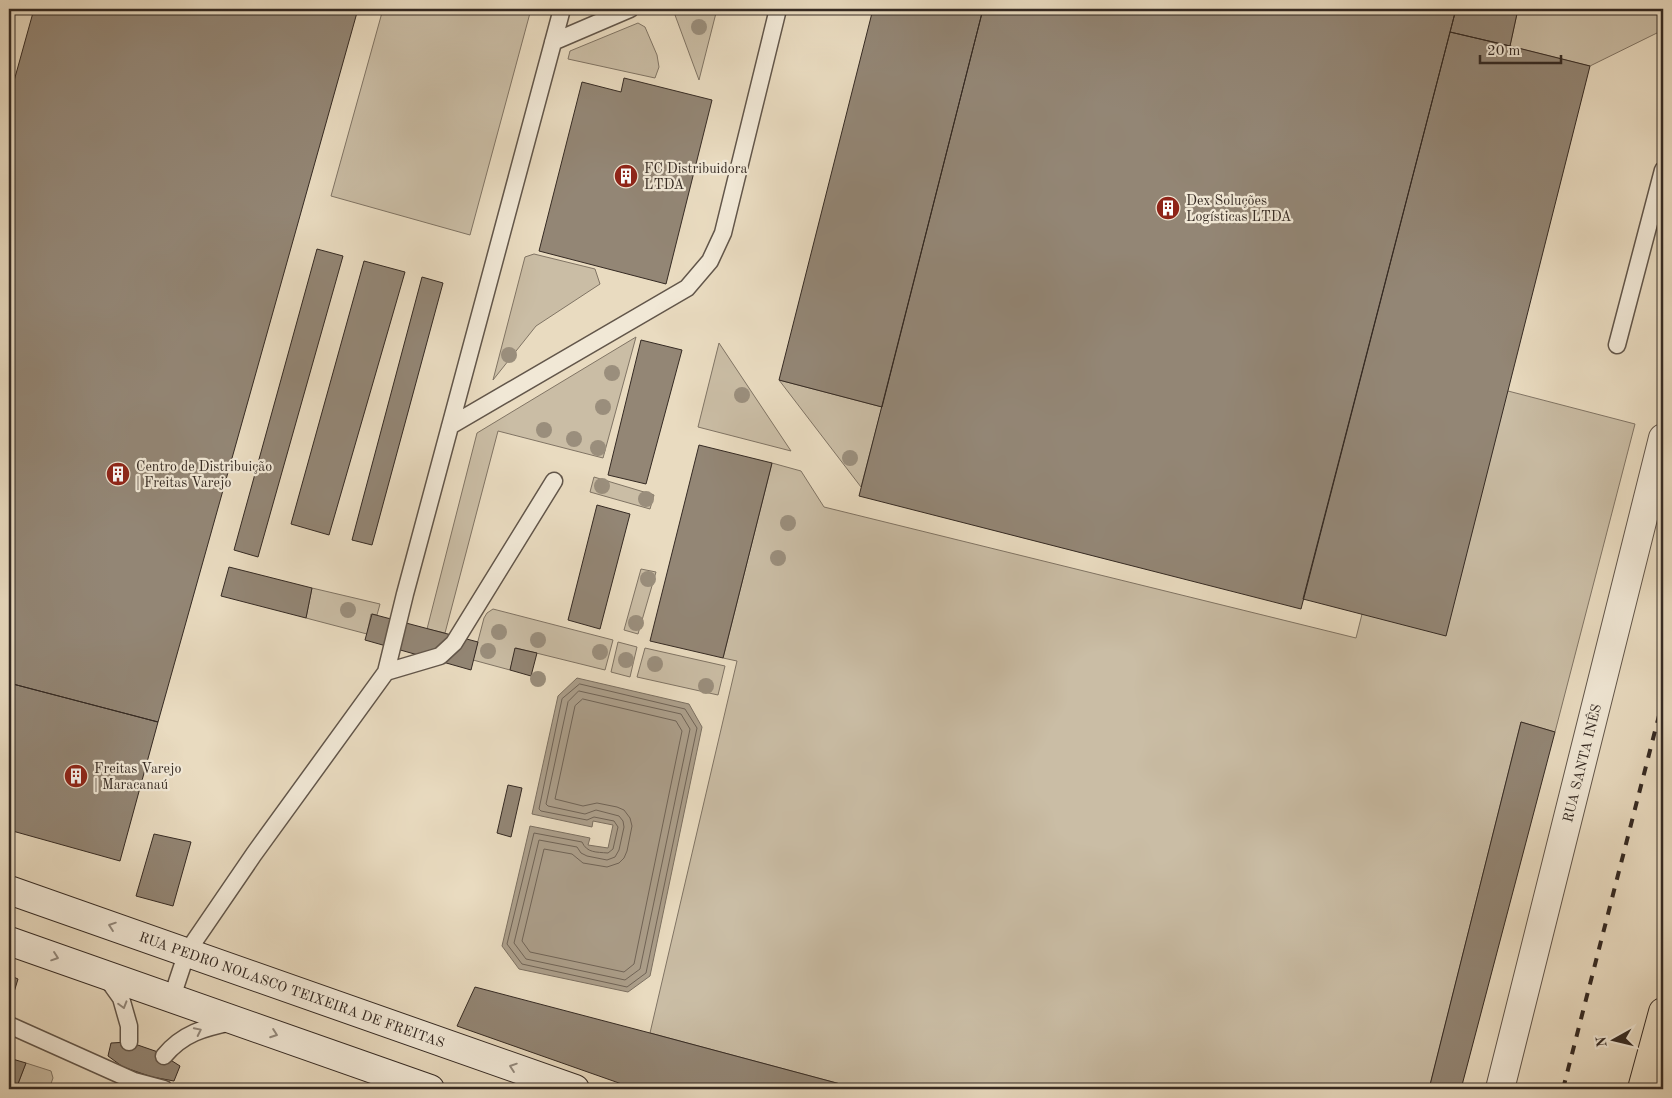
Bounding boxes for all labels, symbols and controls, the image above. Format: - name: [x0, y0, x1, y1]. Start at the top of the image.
- scale bar: [1480, 32, 1561, 64]
- text: 20 m: [1487, 44, 1521, 59]
- place label: FC Distribuidora LTDA: [644, 162, 747, 192]
- building icon: FC Distribuidora LTDA: [613, 163, 639, 189]
- place label: Dex Soluções Logísticas LTDA: [1186, 194, 1292, 224]
- building icon: Dex Soluções Logísticas LTDA: [1155, 195, 1181, 221]
- place label: Centro de Distribuição | Freitas Varejo: [136, 460, 272, 490]
- building icon: Centro de Distribuição | Freitas Varejo: [105, 461, 131, 487]
- street label: RUA SANTA INÊS: [1561, 703, 1604, 824]
- place label: Freitas Varejo | Maracanaú: [94, 762, 181, 792]
- building icon: Freitas Varejo | Maracanaú: [63, 763, 89, 789]
- one-way arrow: [108, 922, 117, 932]
- street label: RUA PEDRO NOLASCO TEIXEIRA DE FREITAS: [137, 930, 446, 1051]
- one-way arrow: [50, 951, 59, 961]
- one-way arrow: [117, 1001, 128, 1010]
- north arrow: [1590, 1016, 1640, 1066]
- one-way arrow: [193, 1027, 202, 1038]
- one-way arrow: [270, 1028, 278, 1038]
- text: N: [1594, 1035, 1610, 1048]
- one-way arrow: [509, 1063, 518, 1073]

